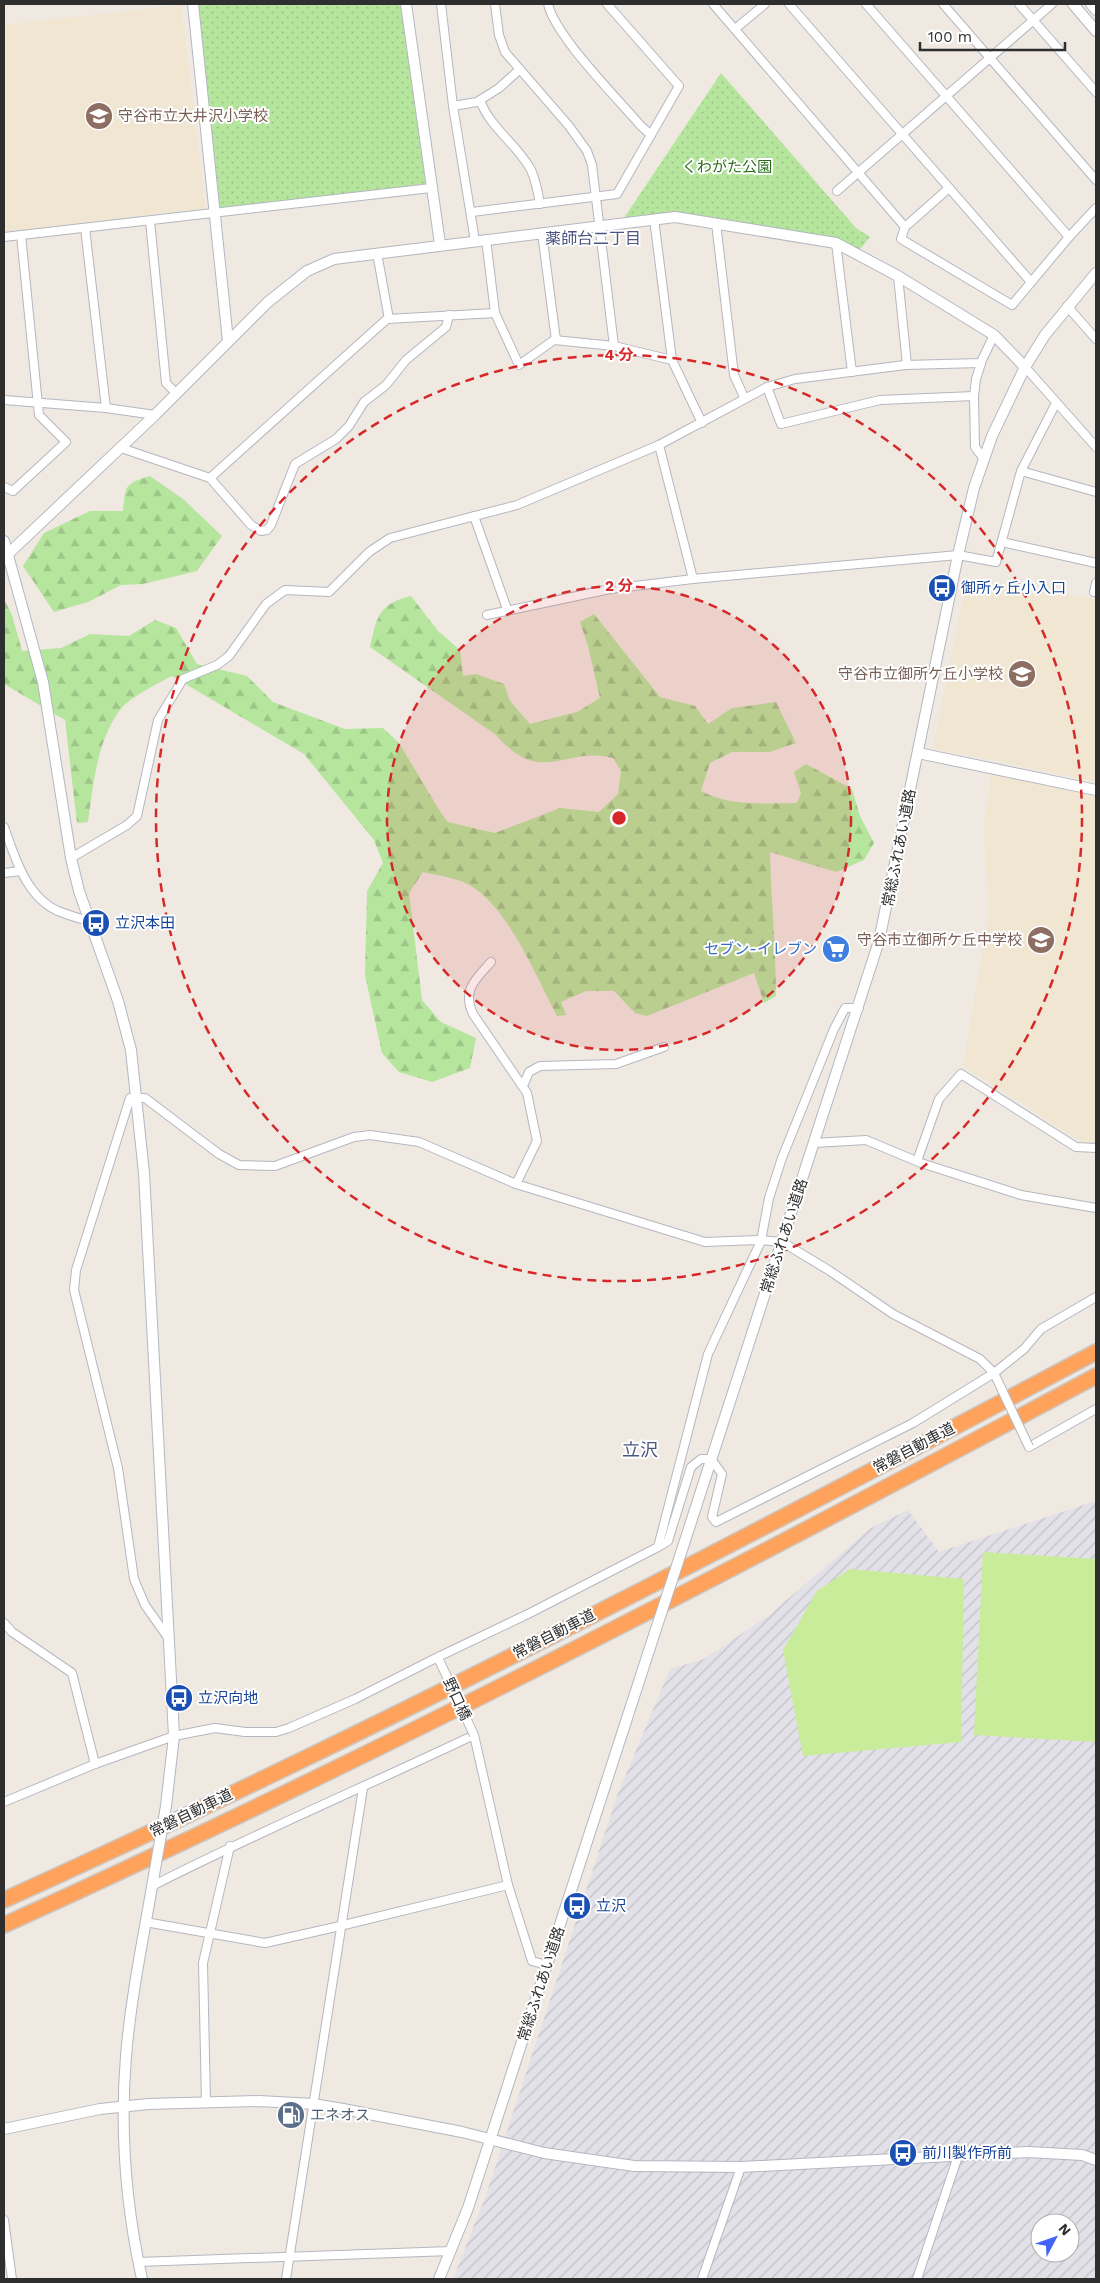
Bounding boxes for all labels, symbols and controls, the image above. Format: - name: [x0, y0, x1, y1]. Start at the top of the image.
- scale bar: [920, 20, 1065, 52]
- text: 100 m: [928, 28, 972, 46]
- school or university icon: 守谷市立大井沢小学校: [84, 101, 114, 131]
- place label: 守谷市立大井沢小学校: [118, 107, 268, 125]
- park label: くわがた公園: [682, 158, 772, 176]
- district label: 薬師台二丁目: [545, 229, 641, 248]
- text: 4 分: [605, 346, 633, 364]
- bus stop icon: 御所ヶ丘小入口: [927, 573, 957, 603]
- text: 2 分: [605, 577, 633, 595]
- place label: 御所ヶ丘小入口: [961, 579, 1066, 597]
- school or university icon: 守谷市立御所ケ丘小学校: [1007, 659, 1037, 689]
- place label: 守谷市立御所ケ丘小学校: [838, 665, 1003, 683]
- street label: 常総ふれあい道路: [879, 787, 919, 909]
- centre of rings: [610, 809, 628, 827]
- bus stop icon: 立沢本田: [81, 908, 111, 938]
- place label: 立沢本田: [115, 914, 175, 932]
- school or university icon: 守谷市立御所ケ丘中学校: [1026, 925, 1056, 955]
- place label: 守谷市立御所ケ丘中学校: [857, 931, 1022, 949]
- supermarket icon: セブン-イレブン: [821, 934, 851, 964]
- place label: セブン-イレブン: [704, 940, 817, 958]
- street label: 常総ふれあい道路: [757, 1176, 811, 1296]
- street label: 常磐自動車道: [870, 1419, 958, 1477]
- district label: 立沢: [622, 1439, 658, 1460]
- street label: 常磐自動車道: [510, 1606, 598, 1662]
- street label: 野口橋: [439, 1675, 475, 1723]
- bus stop icon: 立沢向地: [164, 1683, 194, 1713]
- place label: 立沢向地: [198, 1689, 258, 1707]
- street label: 常磐自動車道: [147, 1785, 235, 1841]
- bus stop icon: 立沢: [562, 1891, 592, 1921]
- place label: 立沢: [596, 1897, 626, 1915]
- street label: 常総ふれあい道路: [514, 1924, 568, 2044]
- fuel station icon: エネオス: [276, 2100, 306, 2130]
- place label: エネオス: [310, 2106, 370, 2124]
- bus stop icon: 前川製作所前: [888, 2138, 918, 2168]
- place label: 前川製作所前: [922, 2144, 1012, 2162]
- north arrow: [1030, 2213, 1080, 2263]
- text: N: [1055, 2220, 1074, 2239]

